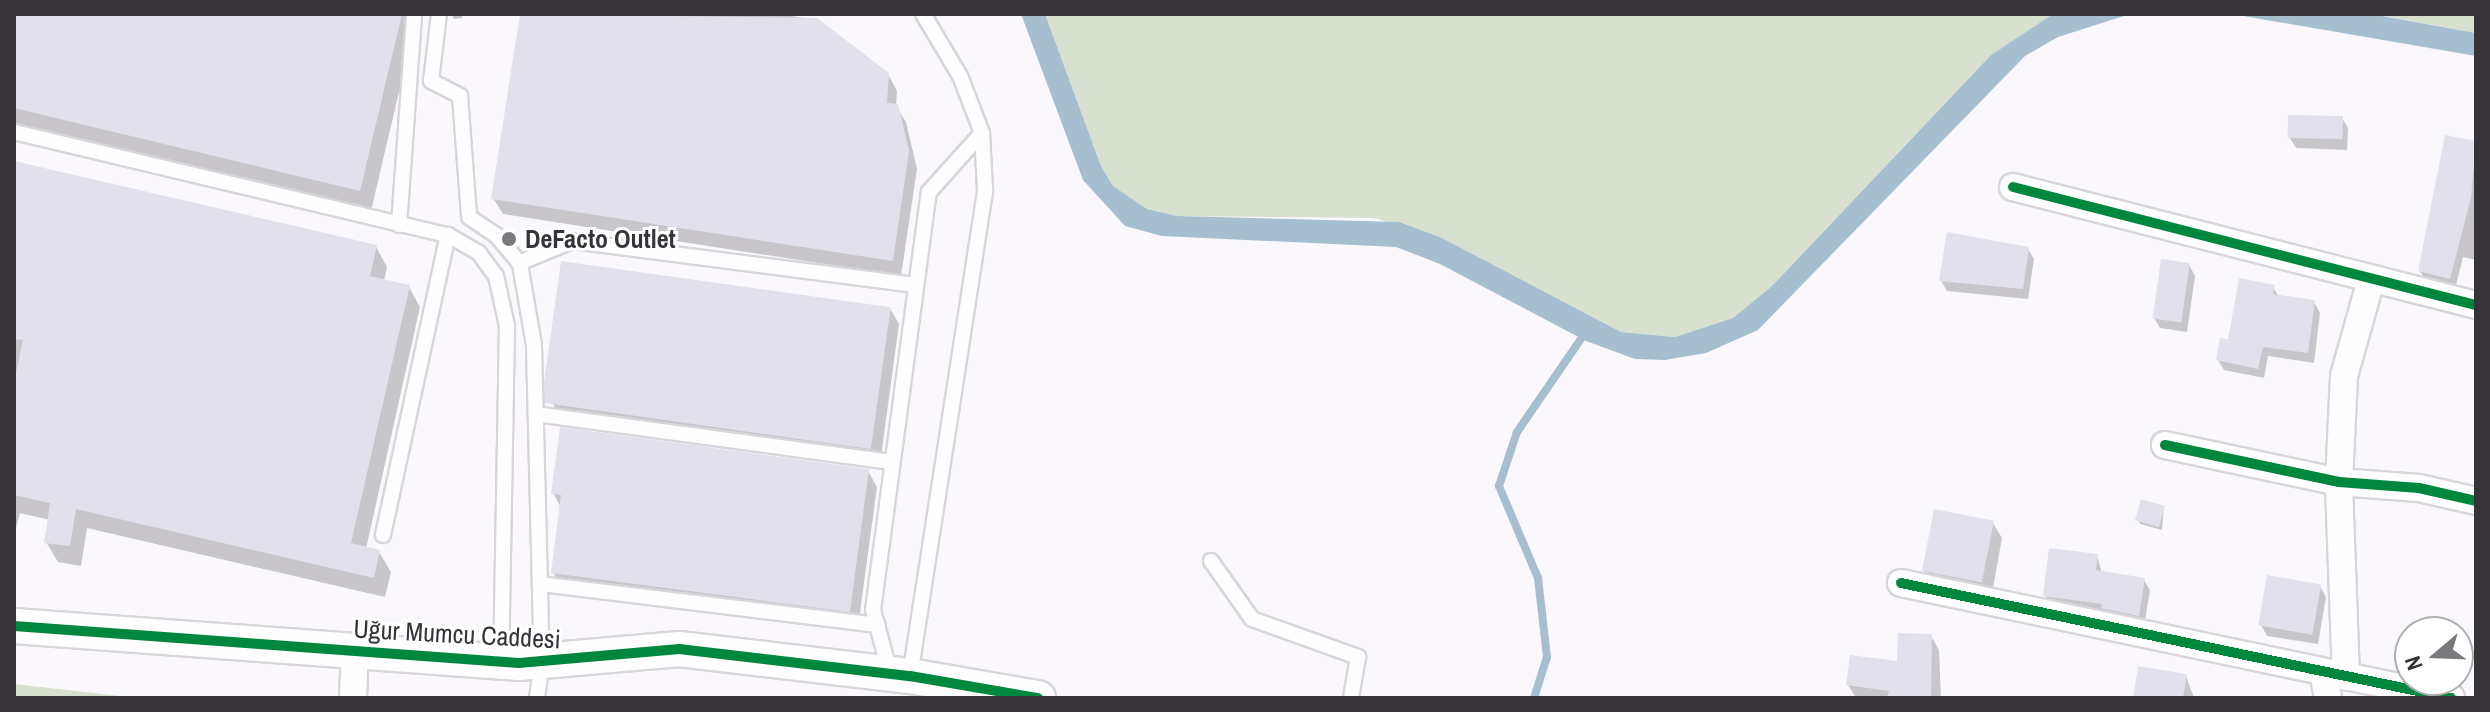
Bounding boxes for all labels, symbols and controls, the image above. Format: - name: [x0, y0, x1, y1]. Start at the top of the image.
- place label: DeFacto Outlet: [525, 223, 676, 255]
- marker: DeFacto Outlet: [500, 230, 518, 248]
- street label: Uğur Mumcu Caddesi: [353, 613, 561, 655]
- north arrow: [2394, 616, 2474, 696]
- text: N: [2397, 652, 2430, 674]

